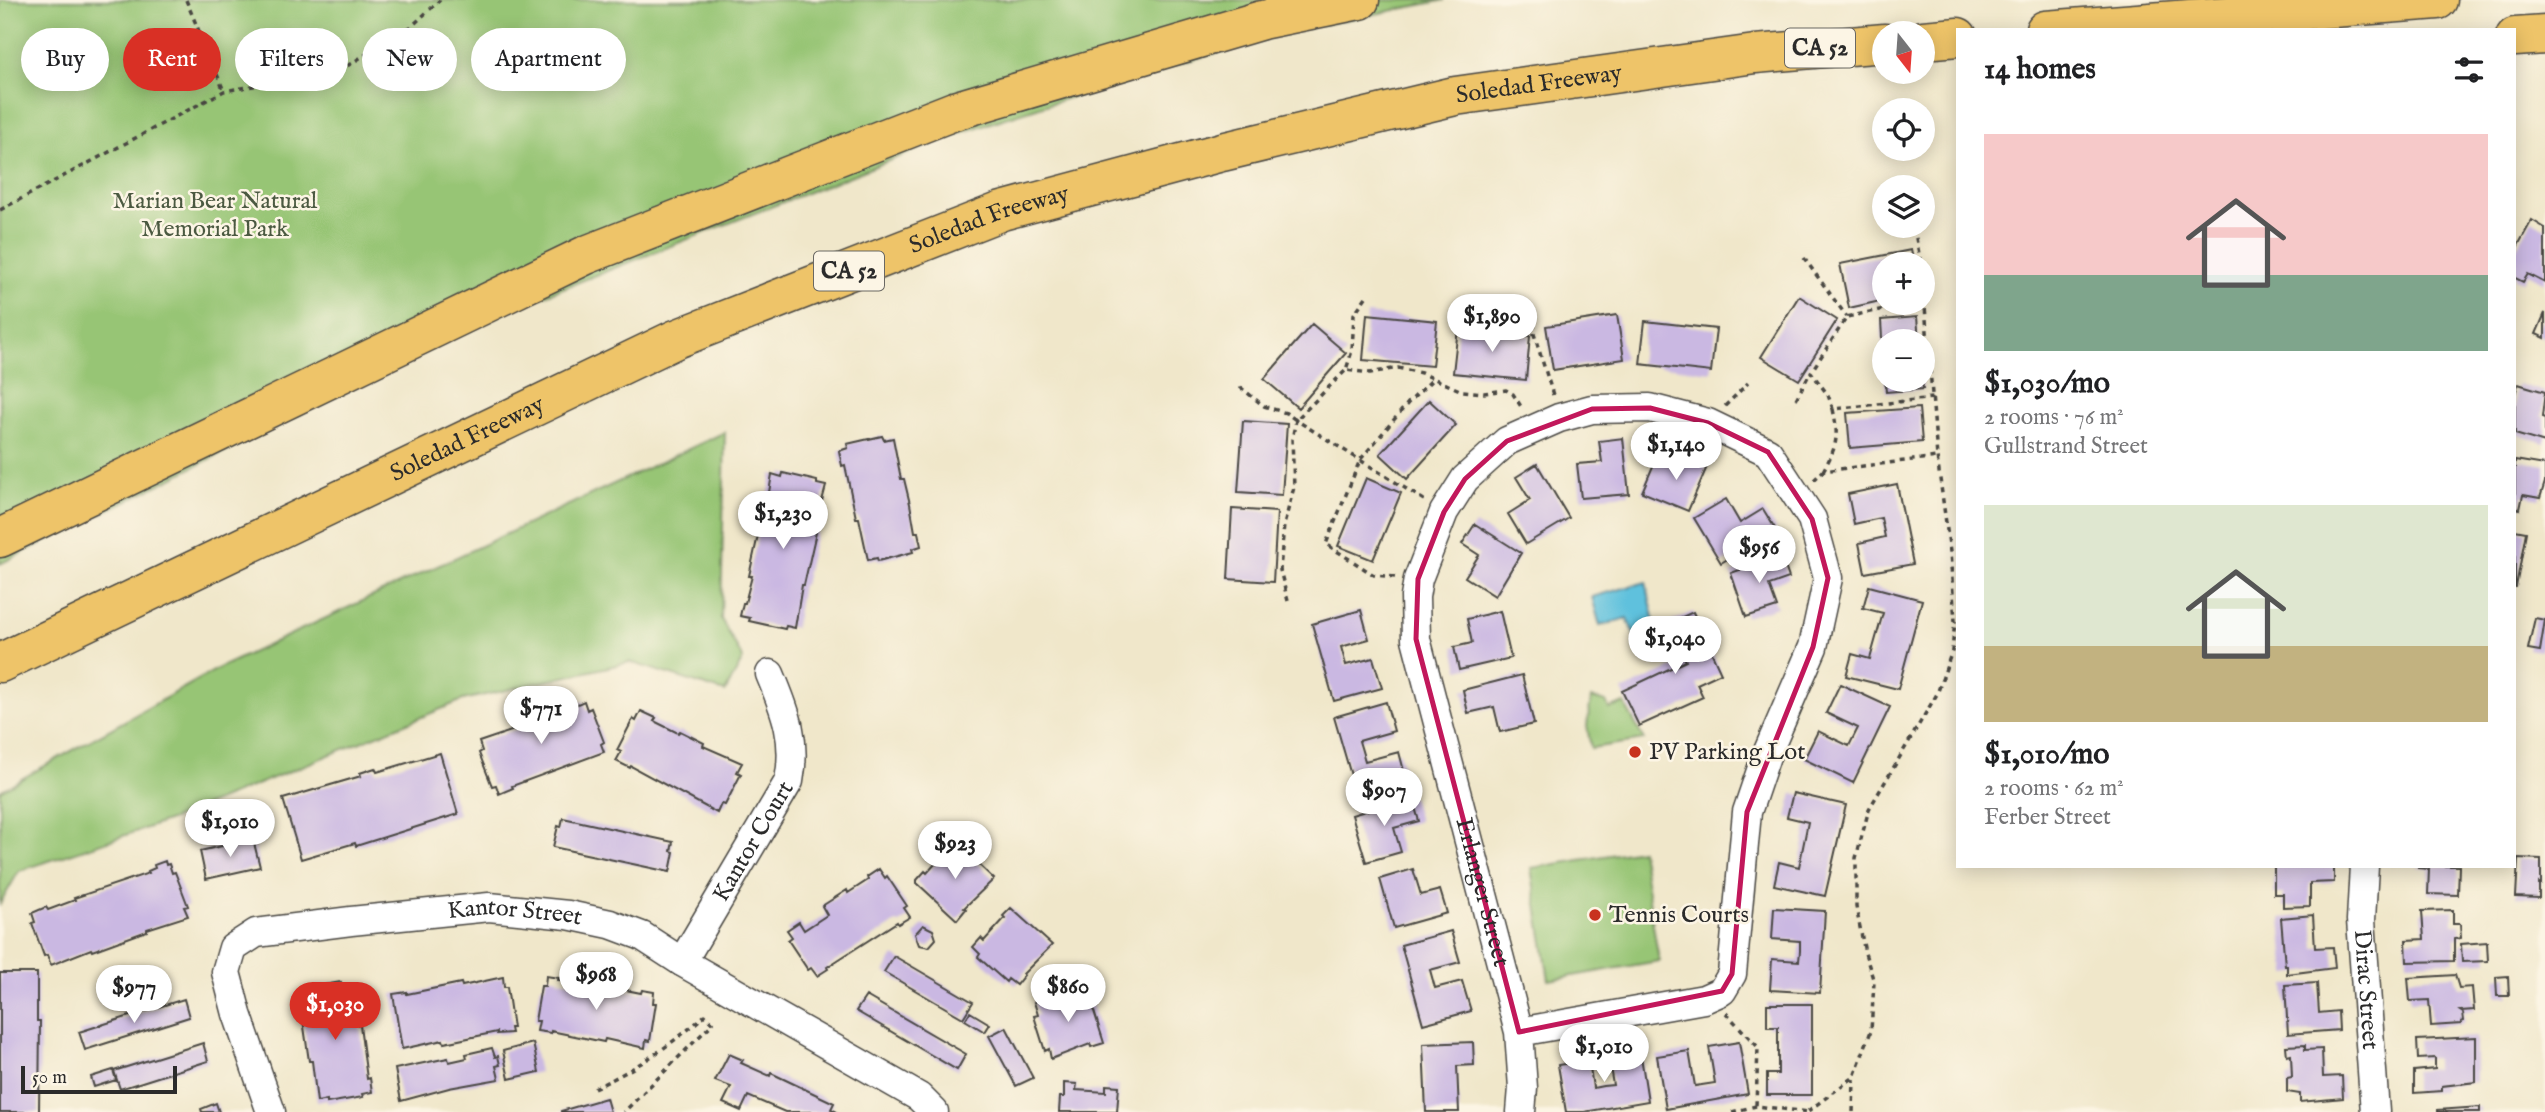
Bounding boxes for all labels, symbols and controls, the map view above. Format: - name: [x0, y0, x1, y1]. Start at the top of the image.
- north arrow: [1872, 21, 1936, 84]
- map controls: [1872, 21, 1935, 392]
- chip: Buy: [21, 28, 109, 91]
- chip: Rent: [123, 28, 221, 91]
- chip: Filters: [235, 28, 348, 91]
- chip: New: [362, 28, 457, 91]
- chip: Apartment: [471, 28, 626, 91]
- road number: CA 52: [1785, 28, 1855, 68]
- text: 14 homes: [1984, 51, 2096, 89]
- icon: filters: [2450, 51, 2488, 89]
- street label: Soledad Freeway: [1454, 57, 1624, 111]
- button: locate: [1872, 98, 1935, 161]
- button: layers: [1872, 175, 1935, 238]
- street label: Soledad Freeway: [905, 178, 1073, 261]
- icon: home: [2173, 180, 2299, 306]
- park label: Marian Bear Natural Memorial Park: [113, 186, 318, 245]
- road number: CA 52: [814, 252, 884, 290]
- button: +: [1872, 252, 1935, 315]
- pin: $1,890: [1435, 294, 1549, 354]
- text: $1,890: [1463, 302, 1521, 331]
- button: −: [1872, 329, 1935, 392]
- text: $1,030/mo: [1984, 365, 2110, 403]
- street label: Soledad Freeway: [385, 389, 549, 489]
- text: 2 rooms · 76 m²: [1984, 403, 2124, 432]
- pin: $1,140: [1619, 422, 1733, 482]
- text: $1,140: [1647, 430, 1705, 459]
- text: Gullstrand Street: [1984, 432, 2148, 461]
- pin: $1,230: [726, 491, 840, 551]
- text: $1,230: [754, 499, 812, 528]
- pin: $956: [1718, 526, 1800, 585]
- text: $956: [1739, 533, 1779, 562]
- icon: home: [2173, 551, 2299, 677]
- pin: $1,040: [1618, 616, 1732, 676]
- text: $1,040: [1644, 624, 1706, 653]
- pin: $771: [500, 686, 582, 746]
- text: $771: [520, 694, 562, 723]
- text: $1,010/mo: [1984, 736, 2110, 774]
- place label: PV Parking Lot: [1649, 737, 1805, 768]
- marker: PV Parking Lot: [1627, 744, 1643, 760]
- pin: $907: [1343, 768, 1425, 828]
- text: 2 rooms · 62 m²: [1984, 774, 2124, 803]
- street label: Kantor Court: [706, 775, 801, 908]
- text: $907: [1362, 776, 1406, 805]
- pin: $1,010: [173, 800, 287, 859]
- text: Ferber Street: [1984, 803, 2111, 832]
- text: $1,010: [201, 807, 259, 836]
- street label: Erlanger Street: [1448, 814, 1517, 970]
- pin: $923: [914, 822, 996, 881]
- text: $923: [934, 829, 976, 858]
- street label: Kantor Street: [446, 891, 585, 933]
- place label: Tennis Courts: [1609, 900, 1749, 931]
- marker: Tennis Courts: [1587, 907, 1603, 923]
- street label: Dirac Street: [2346, 929, 2386, 1051]
- pin: $968: [555, 953, 637, 1012]
- text: $968: [575, 960, 617, 989]
- pin: $860: [1027, 964, 1109, 1024]
- pin: $977: [93, 965, 175, 1025]
- text: $860: [1047, 972, 1089, 1001]
- text: $977: [112, 973, 156, 1002]
- pin: $1,030: [278, 982, 392, 1042]
- text: $1,030: [306, 990, 364, 1019]
- pin: $1,010: [1547, 1024, 1661, 1084]
- text: $1,010: [1575, 1032, 1633, 1061]
- scale bar: [21, 1063, 177, 1095]
- text: 50 m: [32, 1066, 67, 1090]

